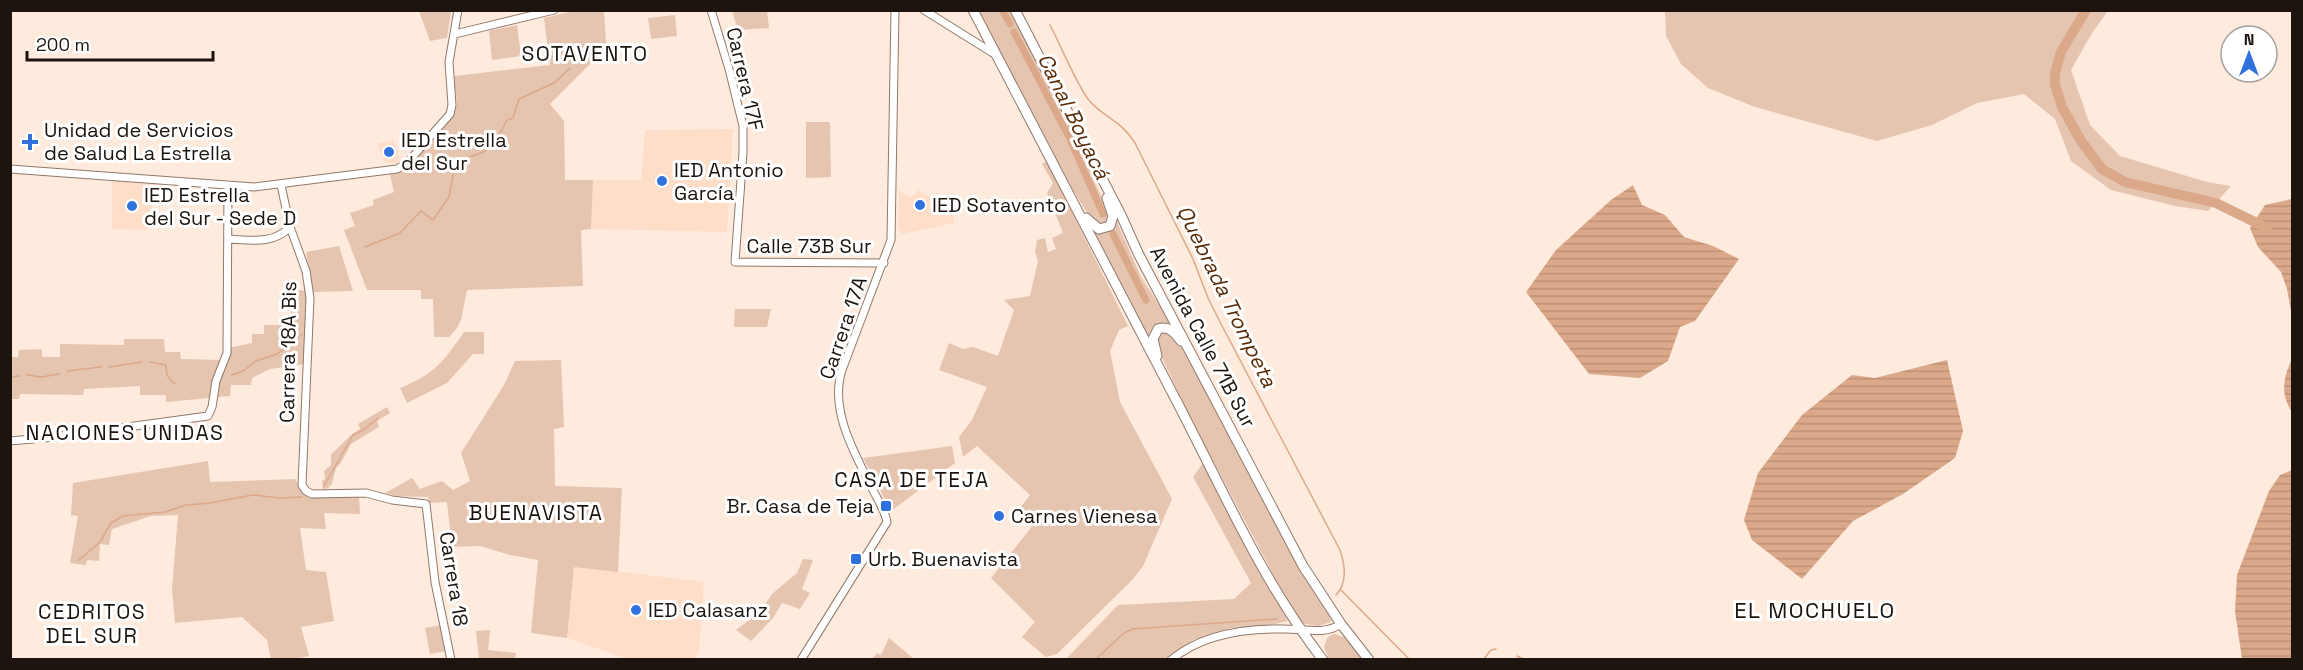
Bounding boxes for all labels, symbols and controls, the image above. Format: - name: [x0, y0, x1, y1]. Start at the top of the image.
- scale bar: [27, 24, 213, 62]
- north arrow: [2219, 24, 2279, 84]
- street label: Carrera 17F: [721, 25, 770, 133]
- text: N: [2244, 29, 2254, 50]
- text: 200 m: [36, 33, 90, 56]
- district label: SOTAVENTO: [521, 40, 649, 67]
- water label: Canal Boyacá: [1032, 48, 1117, 184]
- place label: Unidad de Servicios de Salud La Estrella: [44, 117, 234, 166]
- place label: IED Estrella del Sur: [401, 127, 507, 176]
- marker: Unidad de Servicios de Salud La Estrella: [21, 133, 39, 151]
- marker: IED Estrella del Sur: [382, 145, 396, 159]
- place label: IED Antonio García: [674, 157, 784, 206]
- marker: IED Antonio García: [655, 174, 669, 188]
- place label: IED Estrella del Sur - Sede D: [144, 182, 296, 231]
- place label: IED Sotavento: [932, 192, 1066, 218]
- marker: IED Sotavento: [913, 198, 927, 212]
- marker: IED Estrella del Sur - Sede D: [125, 199, 139, 213]
- water label: Quebrada Trompeta: [1171, 201, 1283, 392]
- street label: Calle 73B Sur: [747, 233, 871, 259]
- street label: Avenida Calle 71B Sur: [1144, 242, 1262, 432]
- street label: Carrera 17A: [813, 273, 873, 383]
- street label: Carrera 18A Bis: [274, 281, 302, 423]
- district label: NACIONES UNIDAS: [26, 419, 225, 446]
- district label: CASA DE TEJA: [834, 466, 990, 493]
- place label: Br. Casa de Teja: [726, 493, 874, 519]
- district label: BUENAVISTA: [468, 499, 604, 526]
- marker: Br. Casa de Teja: [879, 499, 893, 513]
- place label: Carnes Vienesa: [1011, 503, 1158, 529]
- marker: Carnes Vienesa: [992, 509, 1006, 523]
- street label: Carrera 18: [434, 530, 474, 628]
- place label: Urb. Buenavista: [868, 546, 1018, 572]
- marker: Urb. Buenavista: [849, 552, 863, 566]
- district label: EL MOCHUELO: [1734, 596, 1896, 624]
- place label: IED Calasanz: [648, 597, 768, 623]
- district label: CEDRITOS DEL SUR: [38, 598, 146, 649]
- marker: IED Calasanz: [629, 603, 643, 617]

